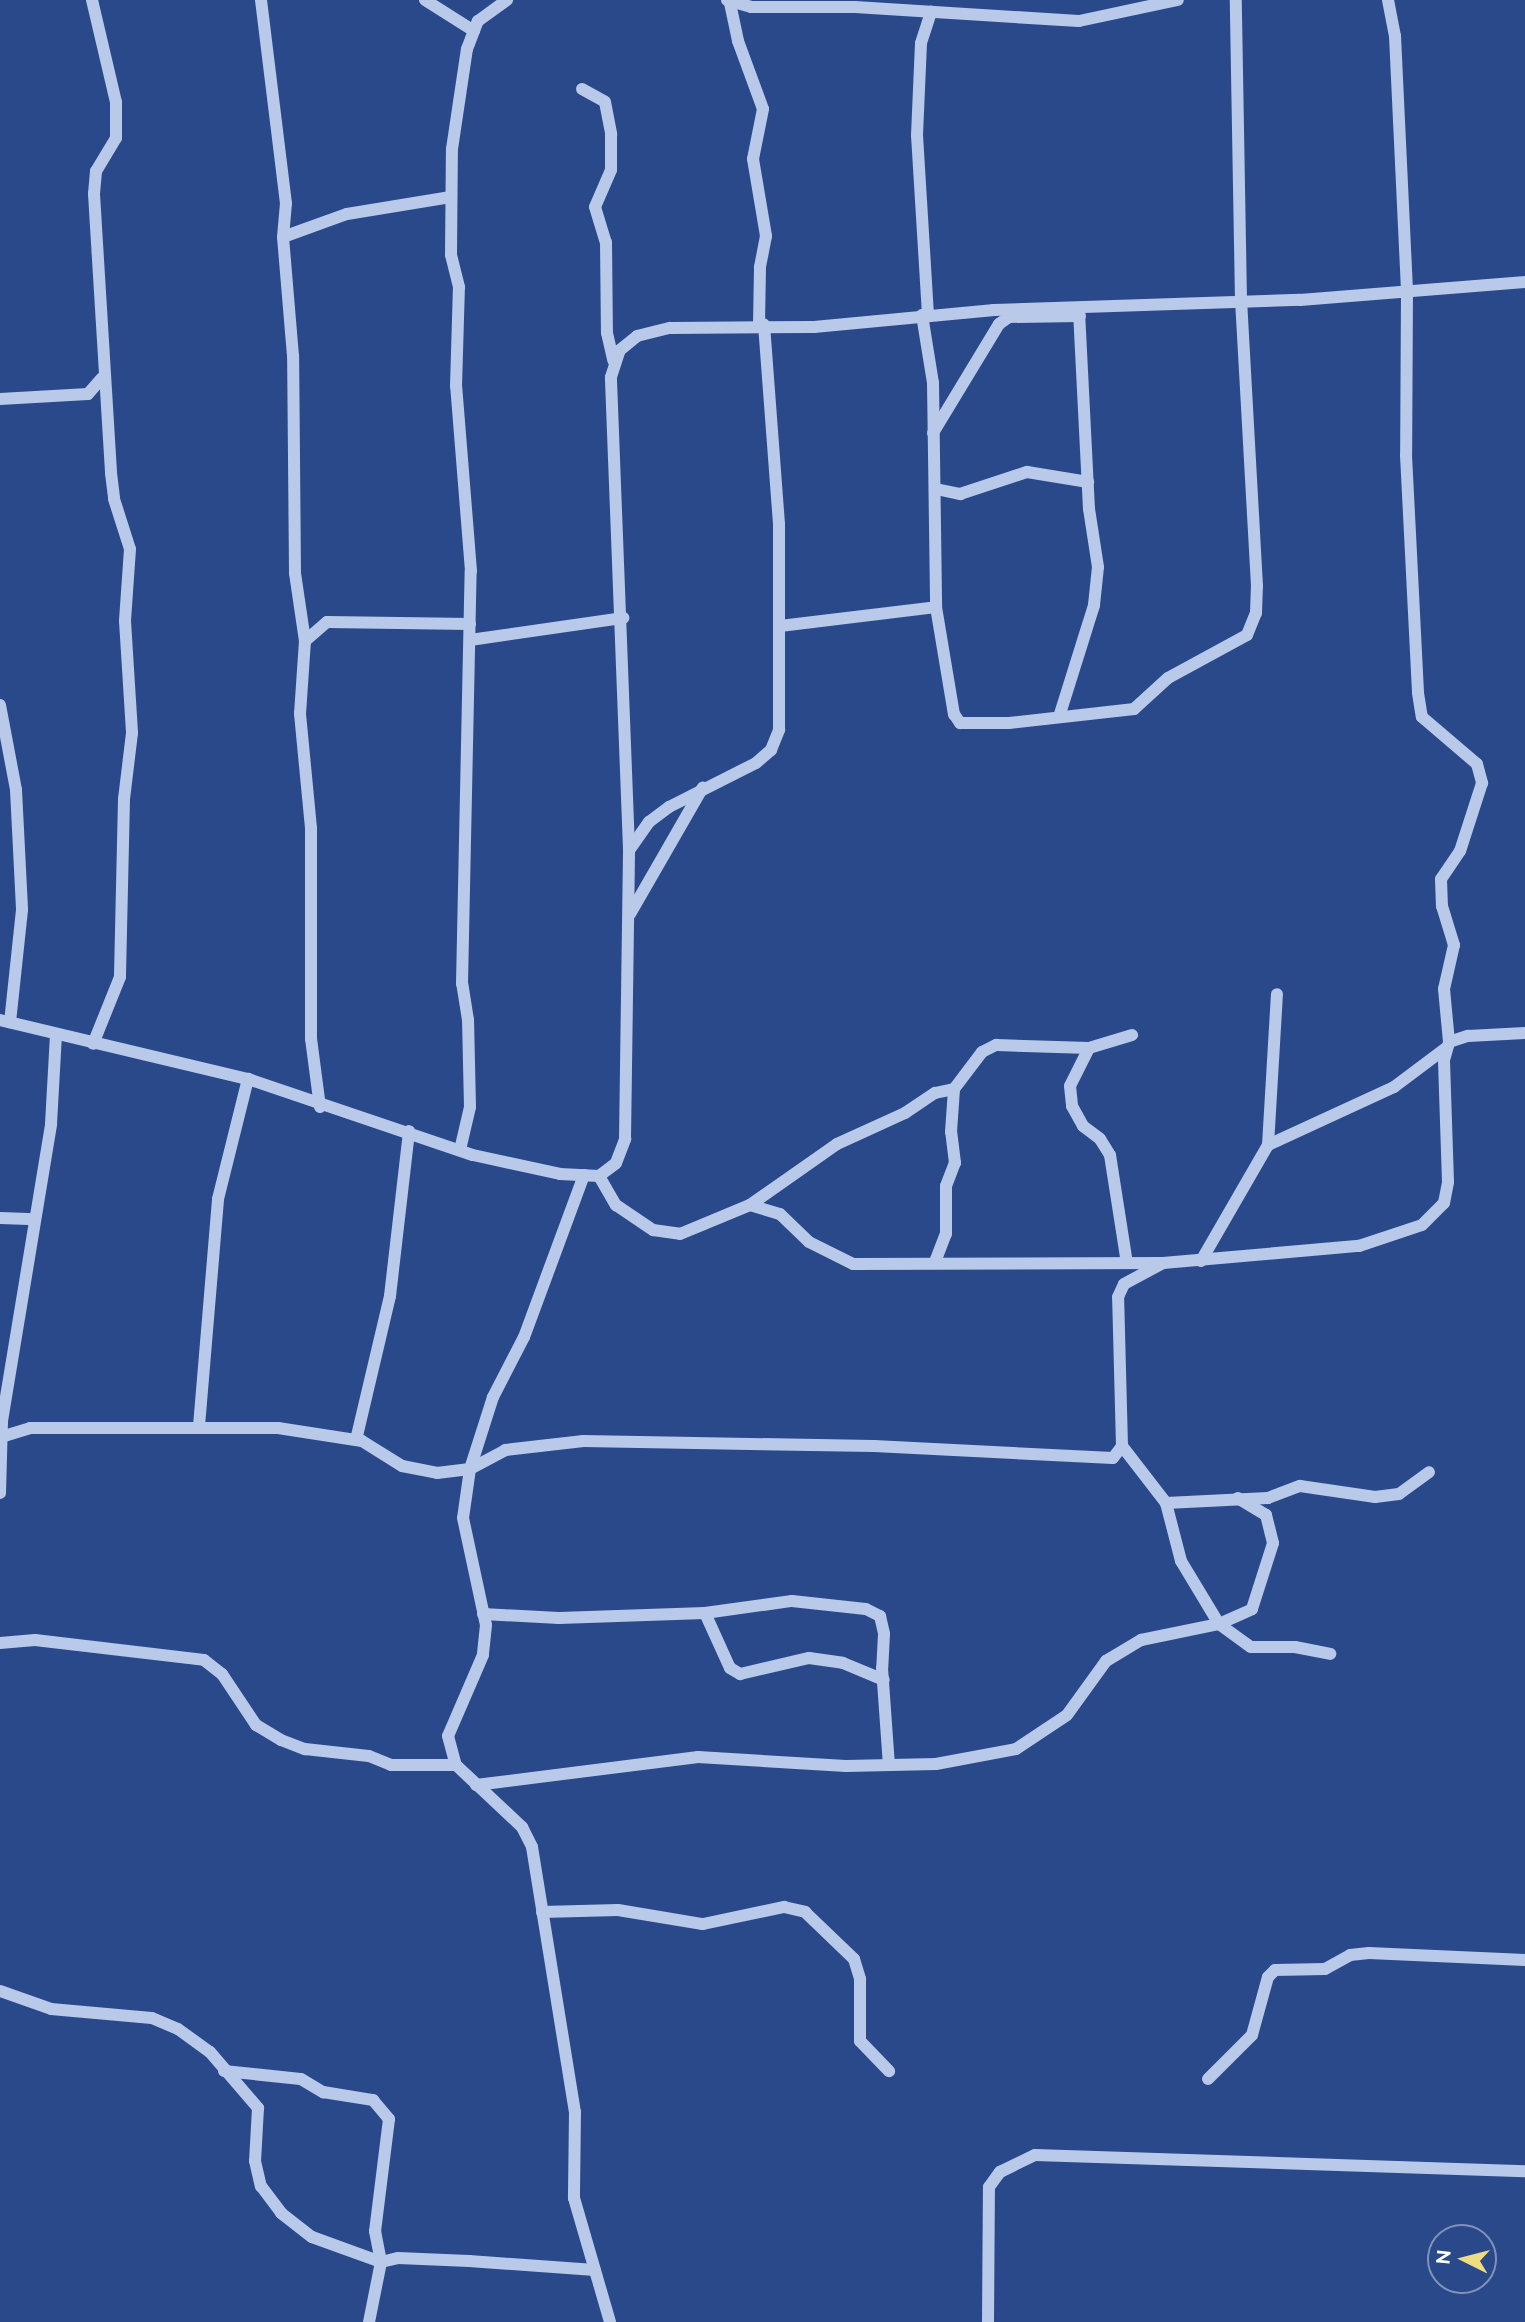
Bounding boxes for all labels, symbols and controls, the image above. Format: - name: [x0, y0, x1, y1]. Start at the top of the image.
- north arrow: [1427, 2224, 1497, 2294]
- text: N: [1431, 2249, 1455, 2265]

